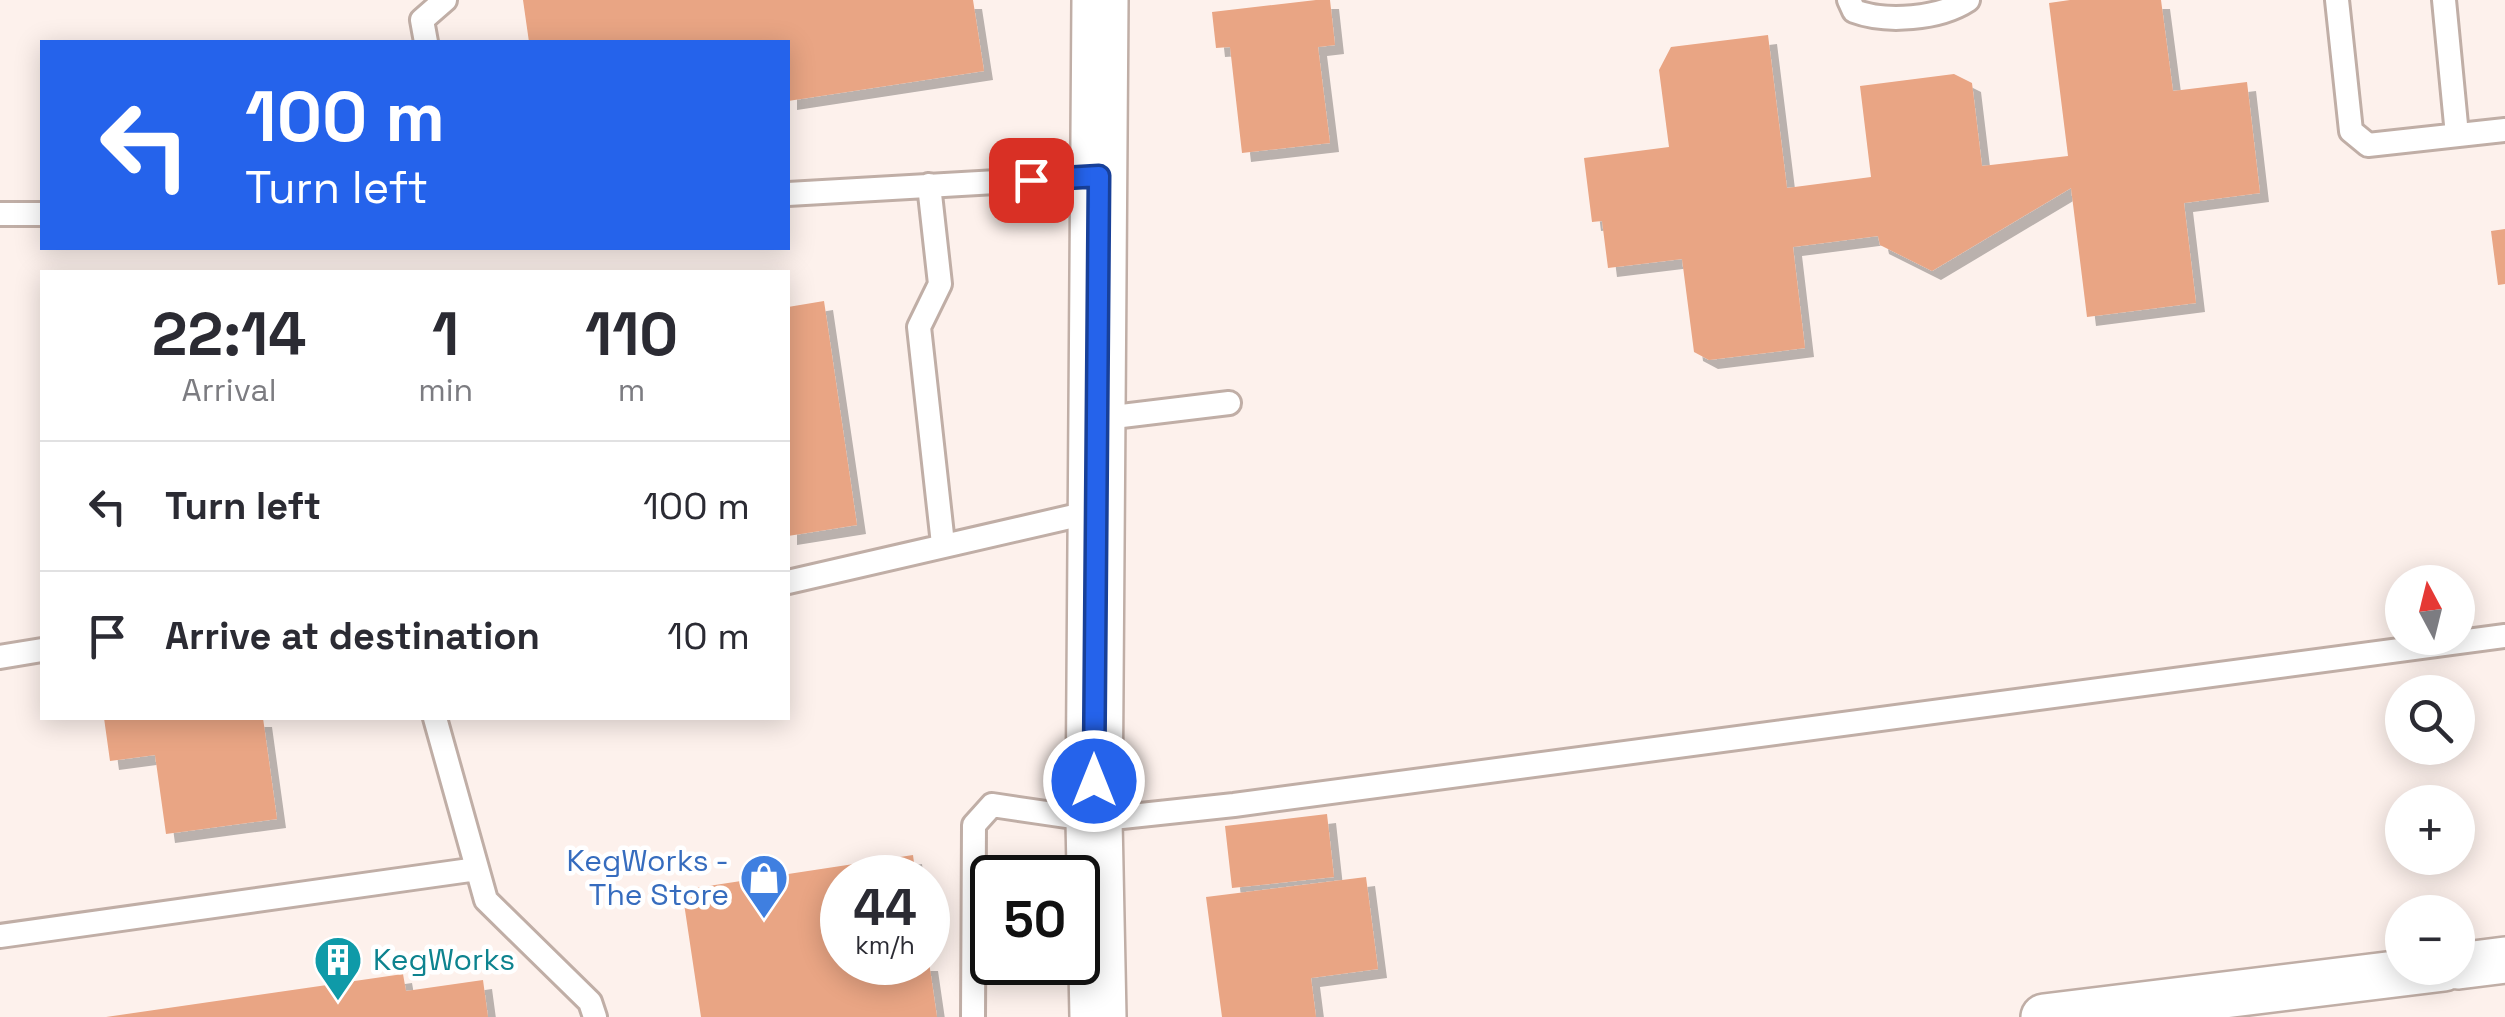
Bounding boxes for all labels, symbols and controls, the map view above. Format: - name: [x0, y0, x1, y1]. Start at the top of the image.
- text: 100 m: [245, 72, 445, 161]
- icon: left: [80, 80, 210, 210]
- pin: [989, 138, 1074, 223]
- icon: arrive: [1004, 153, 1059, 208]
- text: Turn left: [245, 159, 428, 216]
- text: 22:14: [152, 296, 306, 373]
- text: 1: [432, 296, 459, 373]
- text: 110: [585, 296, 678, 373]
- text: Arrival: [182, 370, 277, 410]
- text: min: [418, 370, 473, 410]
- text: m: [618, 370, 645, 410]
- icon: left: [80, 479, 135, 534]
- text: Turn left: [165, 482, 321, 530]
- text: 100 m: [643, 482, 750, 530]
- north arrow: [2385, 565, 2475, 655]
- map controls: [2385, 565, 2475, 985]
- icon: arrive: [80, 609, 135, 664]
- text: Arrive at destination: [165, 612, 540, 660]
- text: 10 m: [667, 612, 750, 660]
- button: search: [2385, 675, 2475, 765]
- position arrow: [1042, 729, 1146, 833]
- button: +: [2385, 785, 2475, 875]
- place label: KegWorks - The Store: [567, 841, 729, 914]
- shop icon: KegWorks - The Store: [738, 852, 790, 920]
- speed limit sign: 50: [970, 855, 1100, 985]
- text: 44: [853, 876, 917, 940]
- button: −: [2385, 895, 2475, 985]
- text: km/h: [855, 929, 915, 961]
- building icon: KegWorks: [312, 934, 364, 1002]
- place label: KegWorks: [373, 940, 515, 979]

